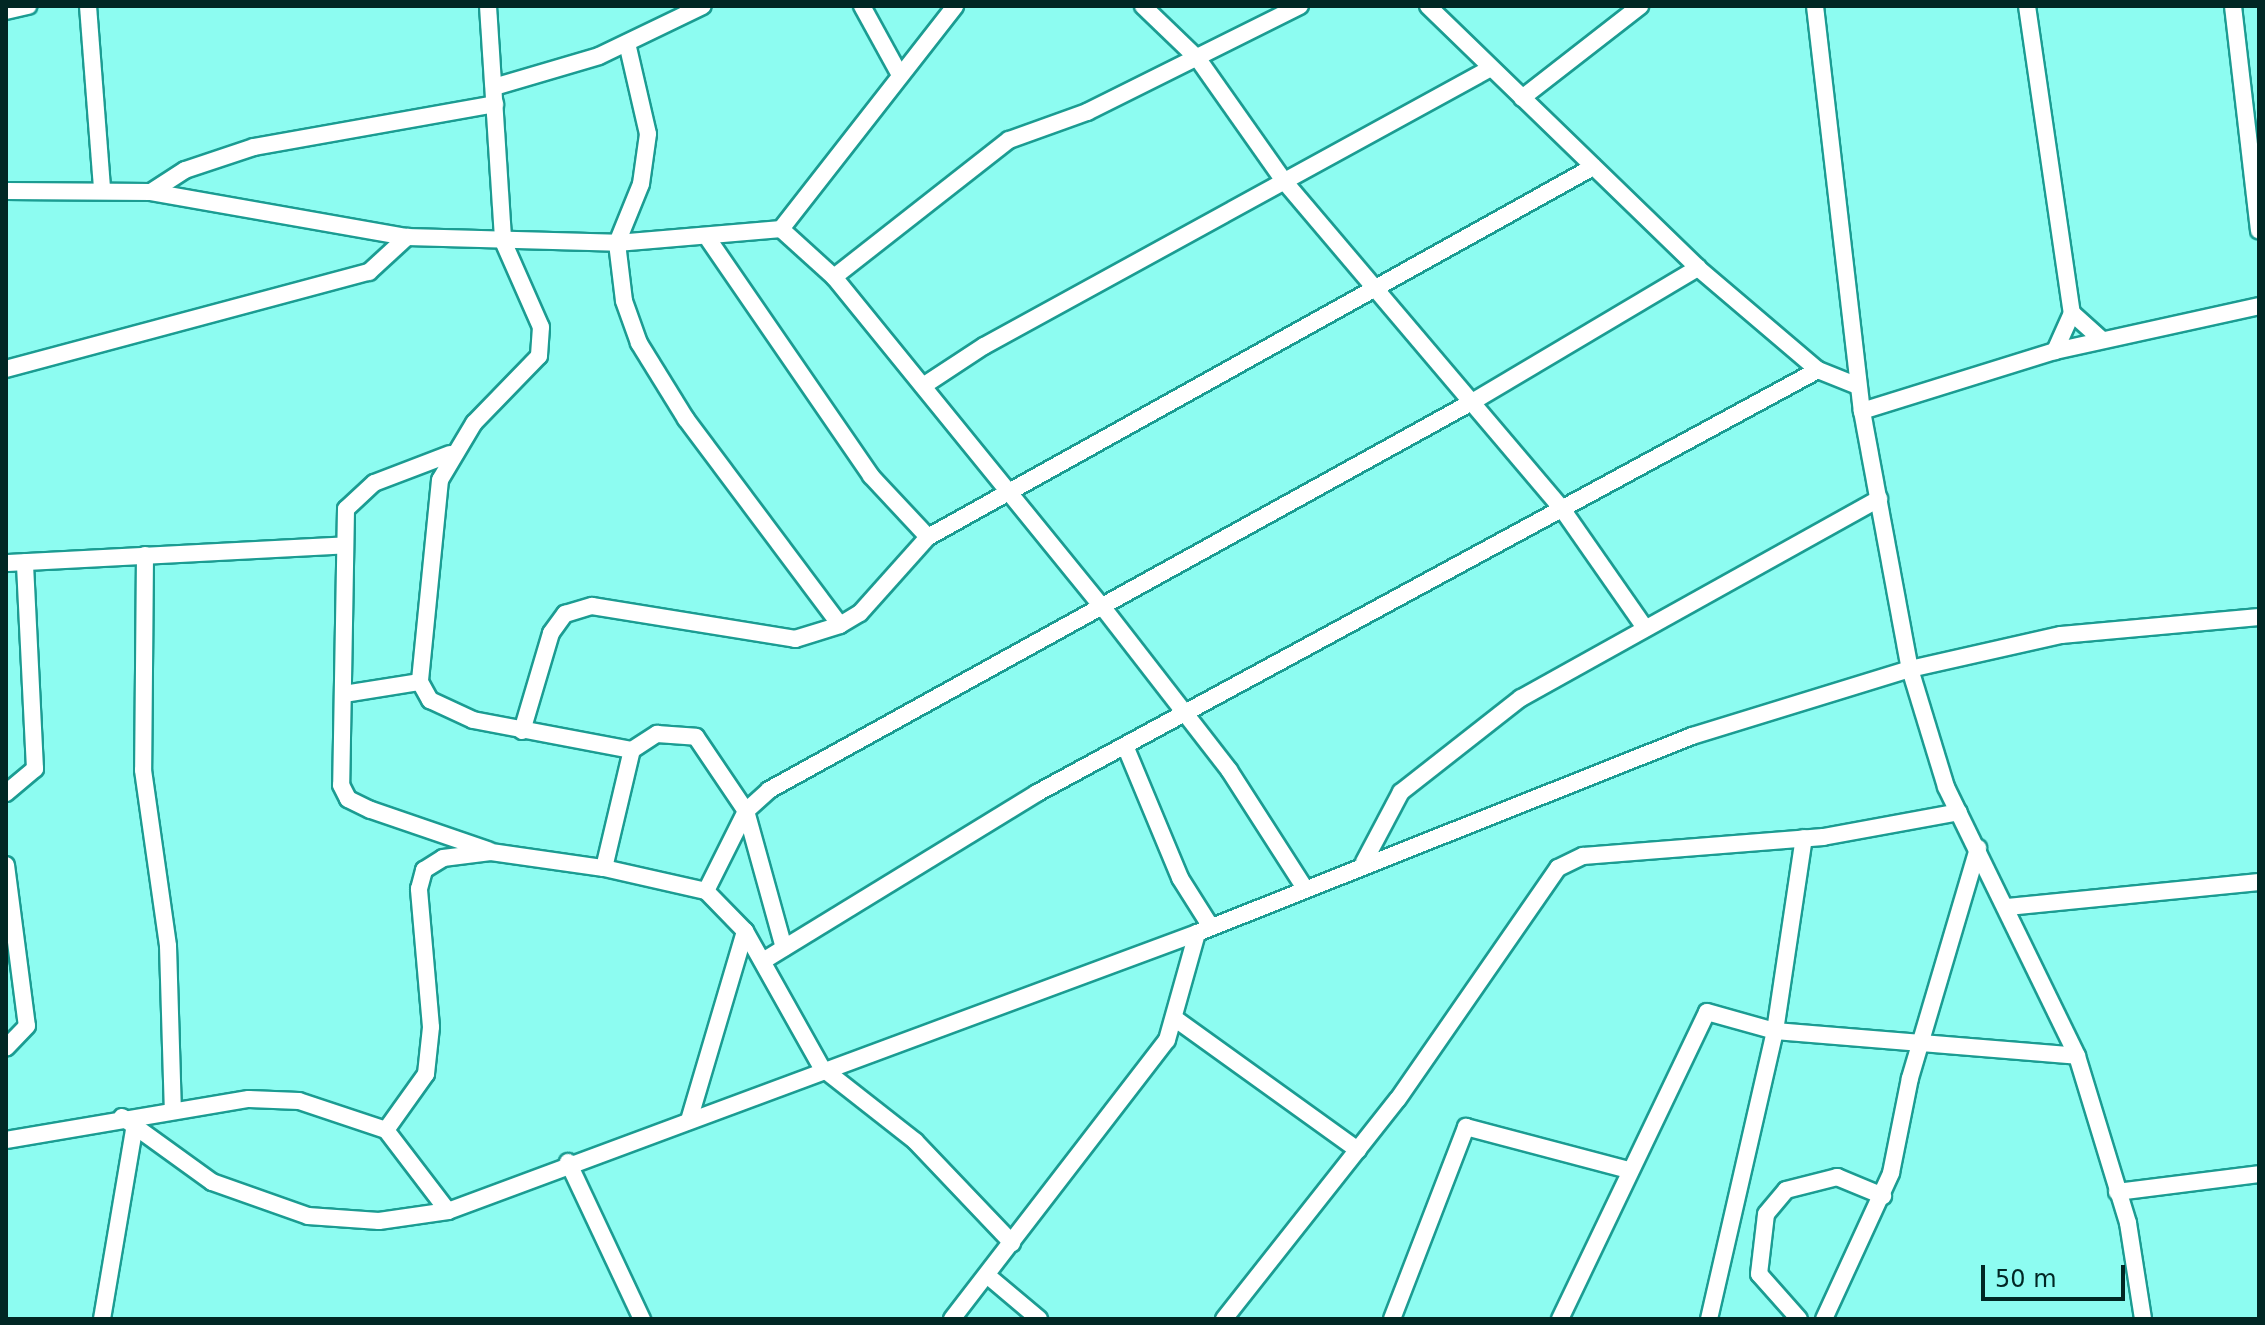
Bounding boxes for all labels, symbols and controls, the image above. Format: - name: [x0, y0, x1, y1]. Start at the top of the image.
- scale bar: [1985, 1249, 2129, 1299]
- text: 50 m: [1995, 1265, 2057, 1293]

